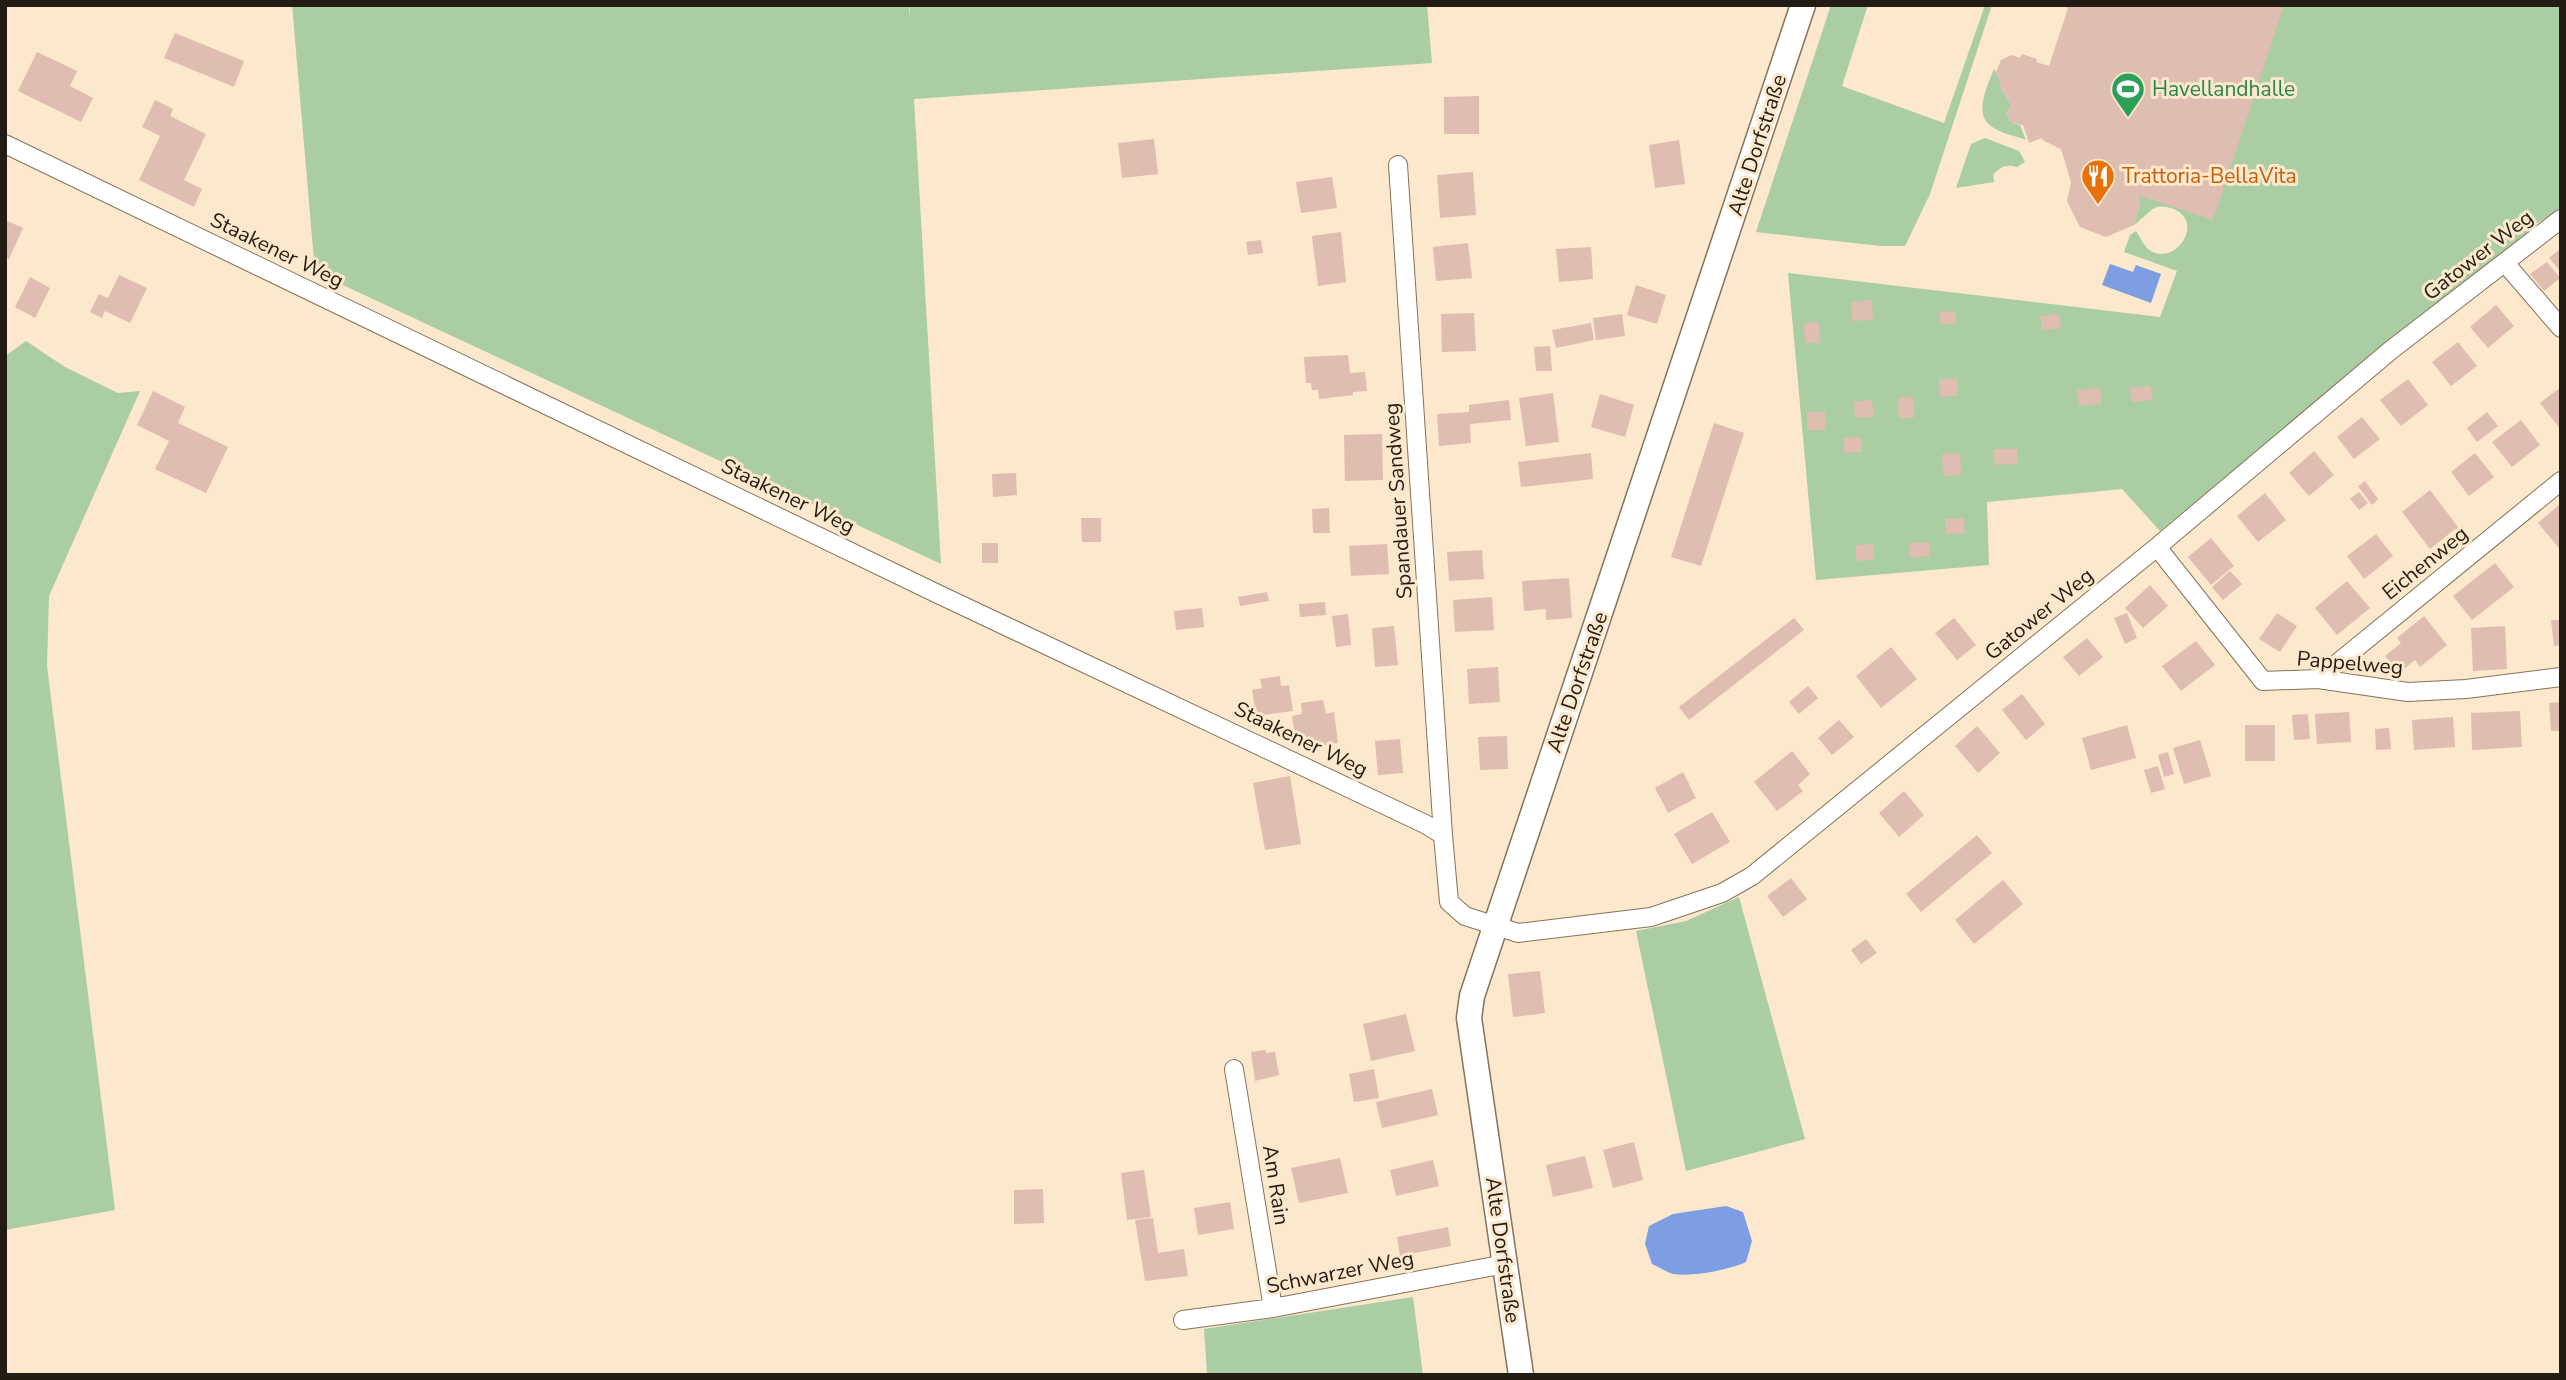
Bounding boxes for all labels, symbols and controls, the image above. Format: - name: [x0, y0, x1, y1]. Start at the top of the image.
- sports icon: Havellandhalle: [2109, 70, 2147, 119]
- street label: Alte Dorfstraße: [1721, 71, 1793, 219]
- place label: Havellandhalle: [2152, 75, 2295, 103]
- restaurant icon: Trattoria-BellaVita: [2079, 157, 2117, 206]
- place label: Trattoria-BellaVita: [2122, 162, 2297, 190]
- street label: Gatower Weg: [2417, 203, 2539, 307]
- street label: Staakener Weg: [206, 206, 348, 294]
- street label: Spandauer Sandweg: [1377, 402, 1419, 600]
- street label: Staakener Weg: [717, 452, 859, 540]
- street label: Eichenweg: [2376, 520, 2474, 606]
- street label: Gatower Weg: [1979, 562, 2099, 666]
- street label: Alte Dorfstraße: [1540, 608, 1614, 756]
- street label: Pappelweg: [2296, 644, 2404, 682]
- street label: Staakener Weg: [1230, 695, 1372, 783]
- street label: Am Rain: [1256, 1143, 1296, 1227]
- street label: Alte Dorfstraße: [1479, 1175, 1527, 1325]
- street label: Schwarzer Weg: [1264, 1244, 1416, 1300]

